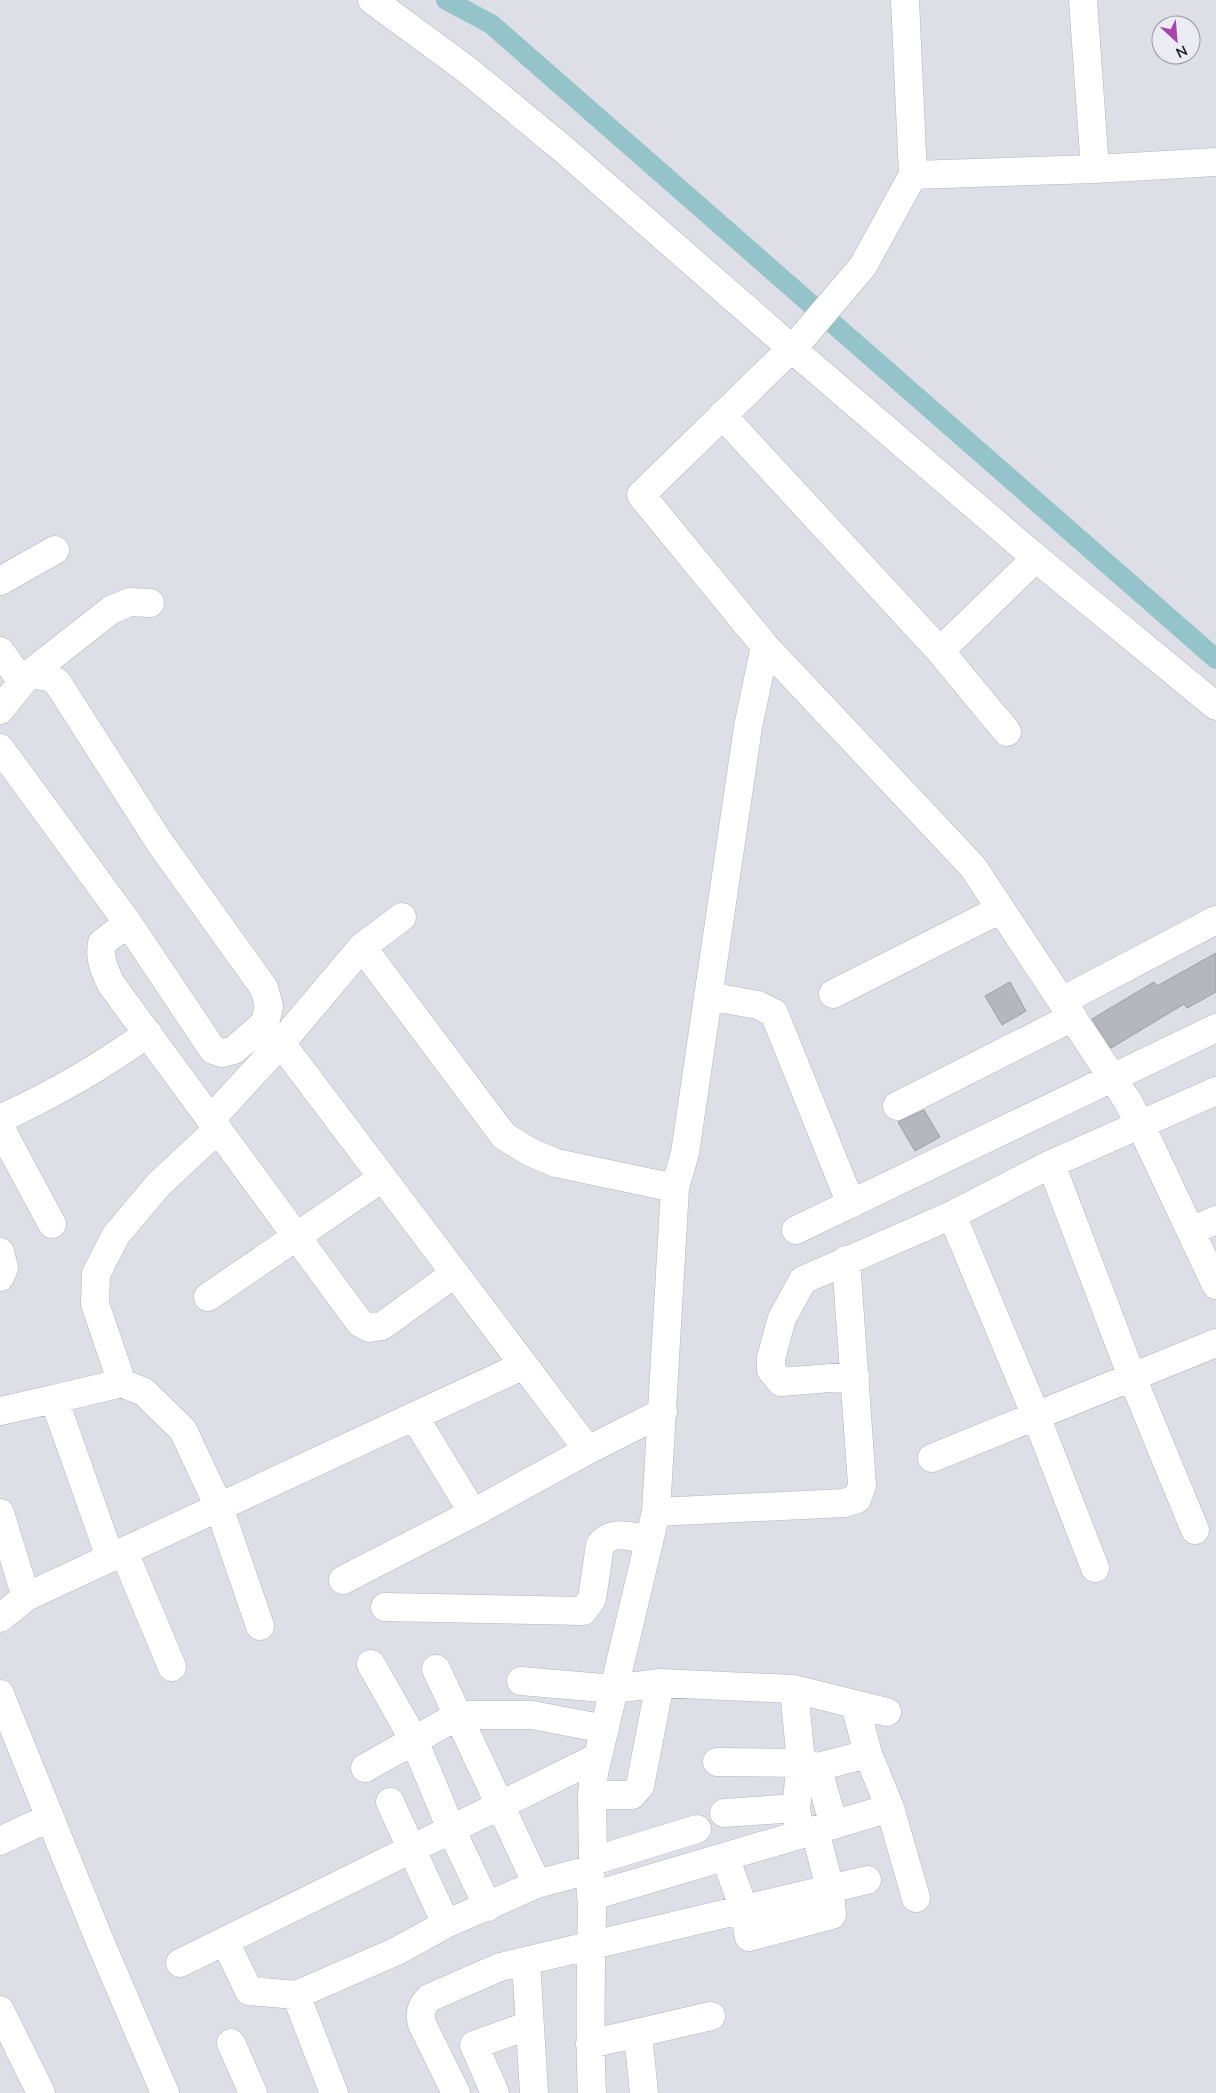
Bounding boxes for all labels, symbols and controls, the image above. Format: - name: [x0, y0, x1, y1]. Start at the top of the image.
- north arrow: [1151, 15, 1201, 65]
- text: N: [1173, 41, 1190, 62]

